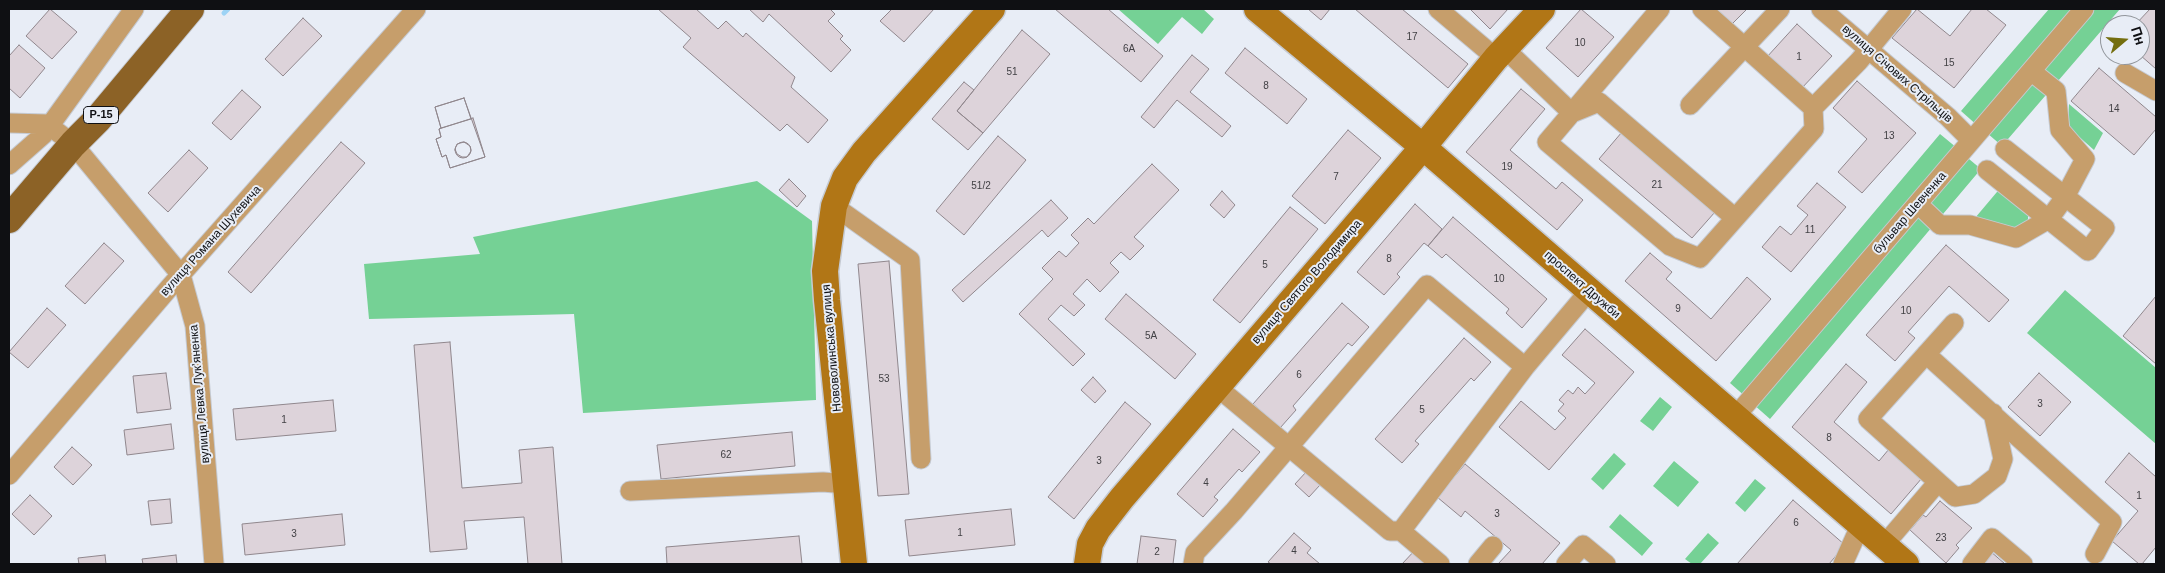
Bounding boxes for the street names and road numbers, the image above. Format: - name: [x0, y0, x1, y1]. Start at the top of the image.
- street label: вулиця Січових Стрільців: [1839, 22, 1955, 126]
- road number: Р-15: [84, 106, 118, 124]
- street label: бульвар Шевченка: [1871, 169, 1949, 257]
- street label: вулиця Романа Шухевича: [158, 183, 264, 299]
- street label: вулиця Святого Володимира: [1249, 217, 1365, 347]
- street label: проспект Дружби: [1541, 248, 1623, 322]
- street label: Нововолинська вулиця: [819, 284, 845, 412]
- street label: вулиця Левка Лукʼяненка: [187, 324, 213, 464]

